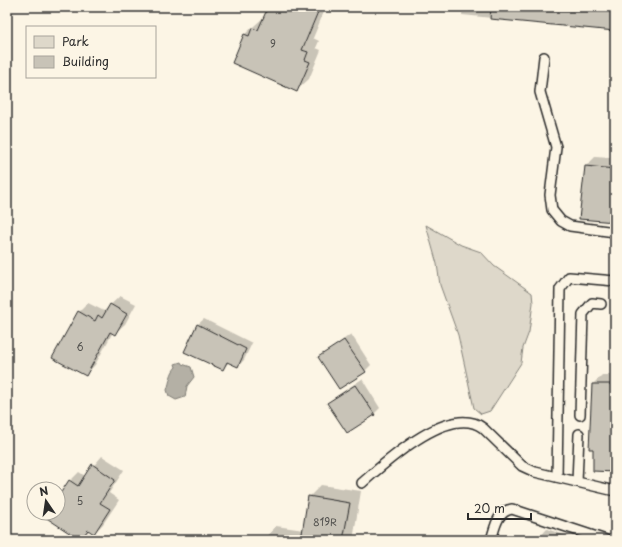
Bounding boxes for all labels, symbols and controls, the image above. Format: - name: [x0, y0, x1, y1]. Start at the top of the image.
- legend: [26, 26, 156, 78]
- text: Park: [62, 32, 89, 50]
- house number: 9: [270, 36, 276, 51]
- text: Building: [62, 52, 109, 70]
- house number: 6: [76, 339, 84, 354]
- north arrow: [26, 481, 66, 521]
- text: N: [37, 481, 50, 500]
- house number: 5: [77, 493, 83, 508]
- scale bar: [468, 495, 531, 521]
- text: 20 m: [474, 499, 505, 517]
- house number: 819R: [313, 514, 337, 529]

